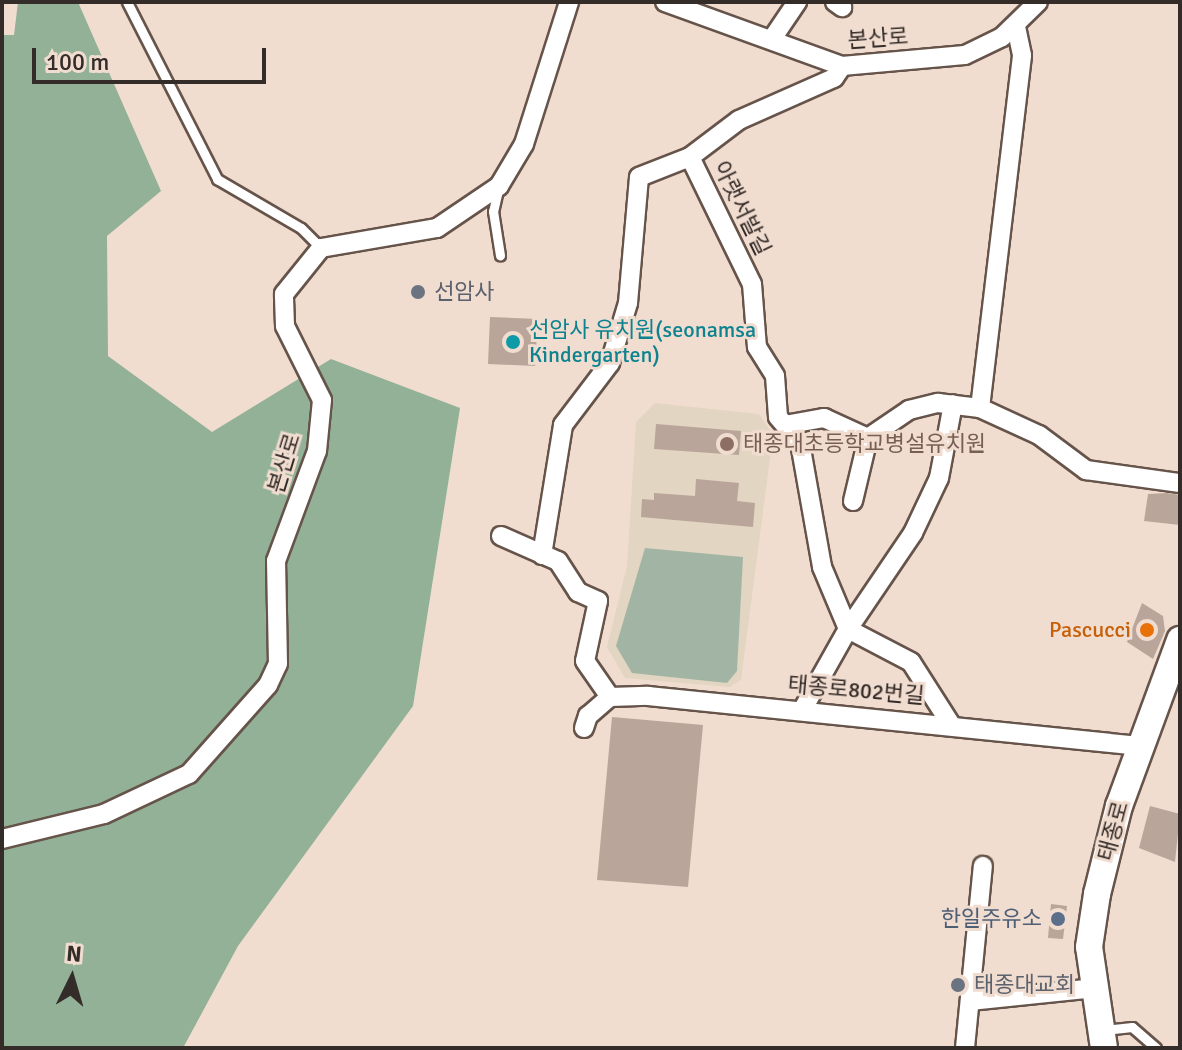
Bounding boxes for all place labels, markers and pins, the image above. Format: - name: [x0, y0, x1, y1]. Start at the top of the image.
- place label: 선암사: [434, 279, 495, 305]
- marker: 선암사: [409, 283, 427, 301]
- place label: 선암사 유치원(seonamsa Kindergarten): [529, 316, 756, 368]
- marker: 선암사 유치원(seonamsa Kindergarten): [504, 333, 522, 351]
- place label: 태종대초등학교병설유치원: [743, 431, 986, 457]
- marker: 태종대초등학교병설유치원: [718, 435, 736, 453]
- place label: Pascucci: [1049, 617, 1131, 643]
- marker: Pascucci: [1138, 621, 1156, 639]
- place label: 한일주유소: [941, 906, 1042, 932]
- marker: 한일주유소: [1049, 910, 1067, 928]
- place label: 태종대교회: [974, 972, 1075, 998]
- marker: 태종대교회: [949, 976, 967, 994]

